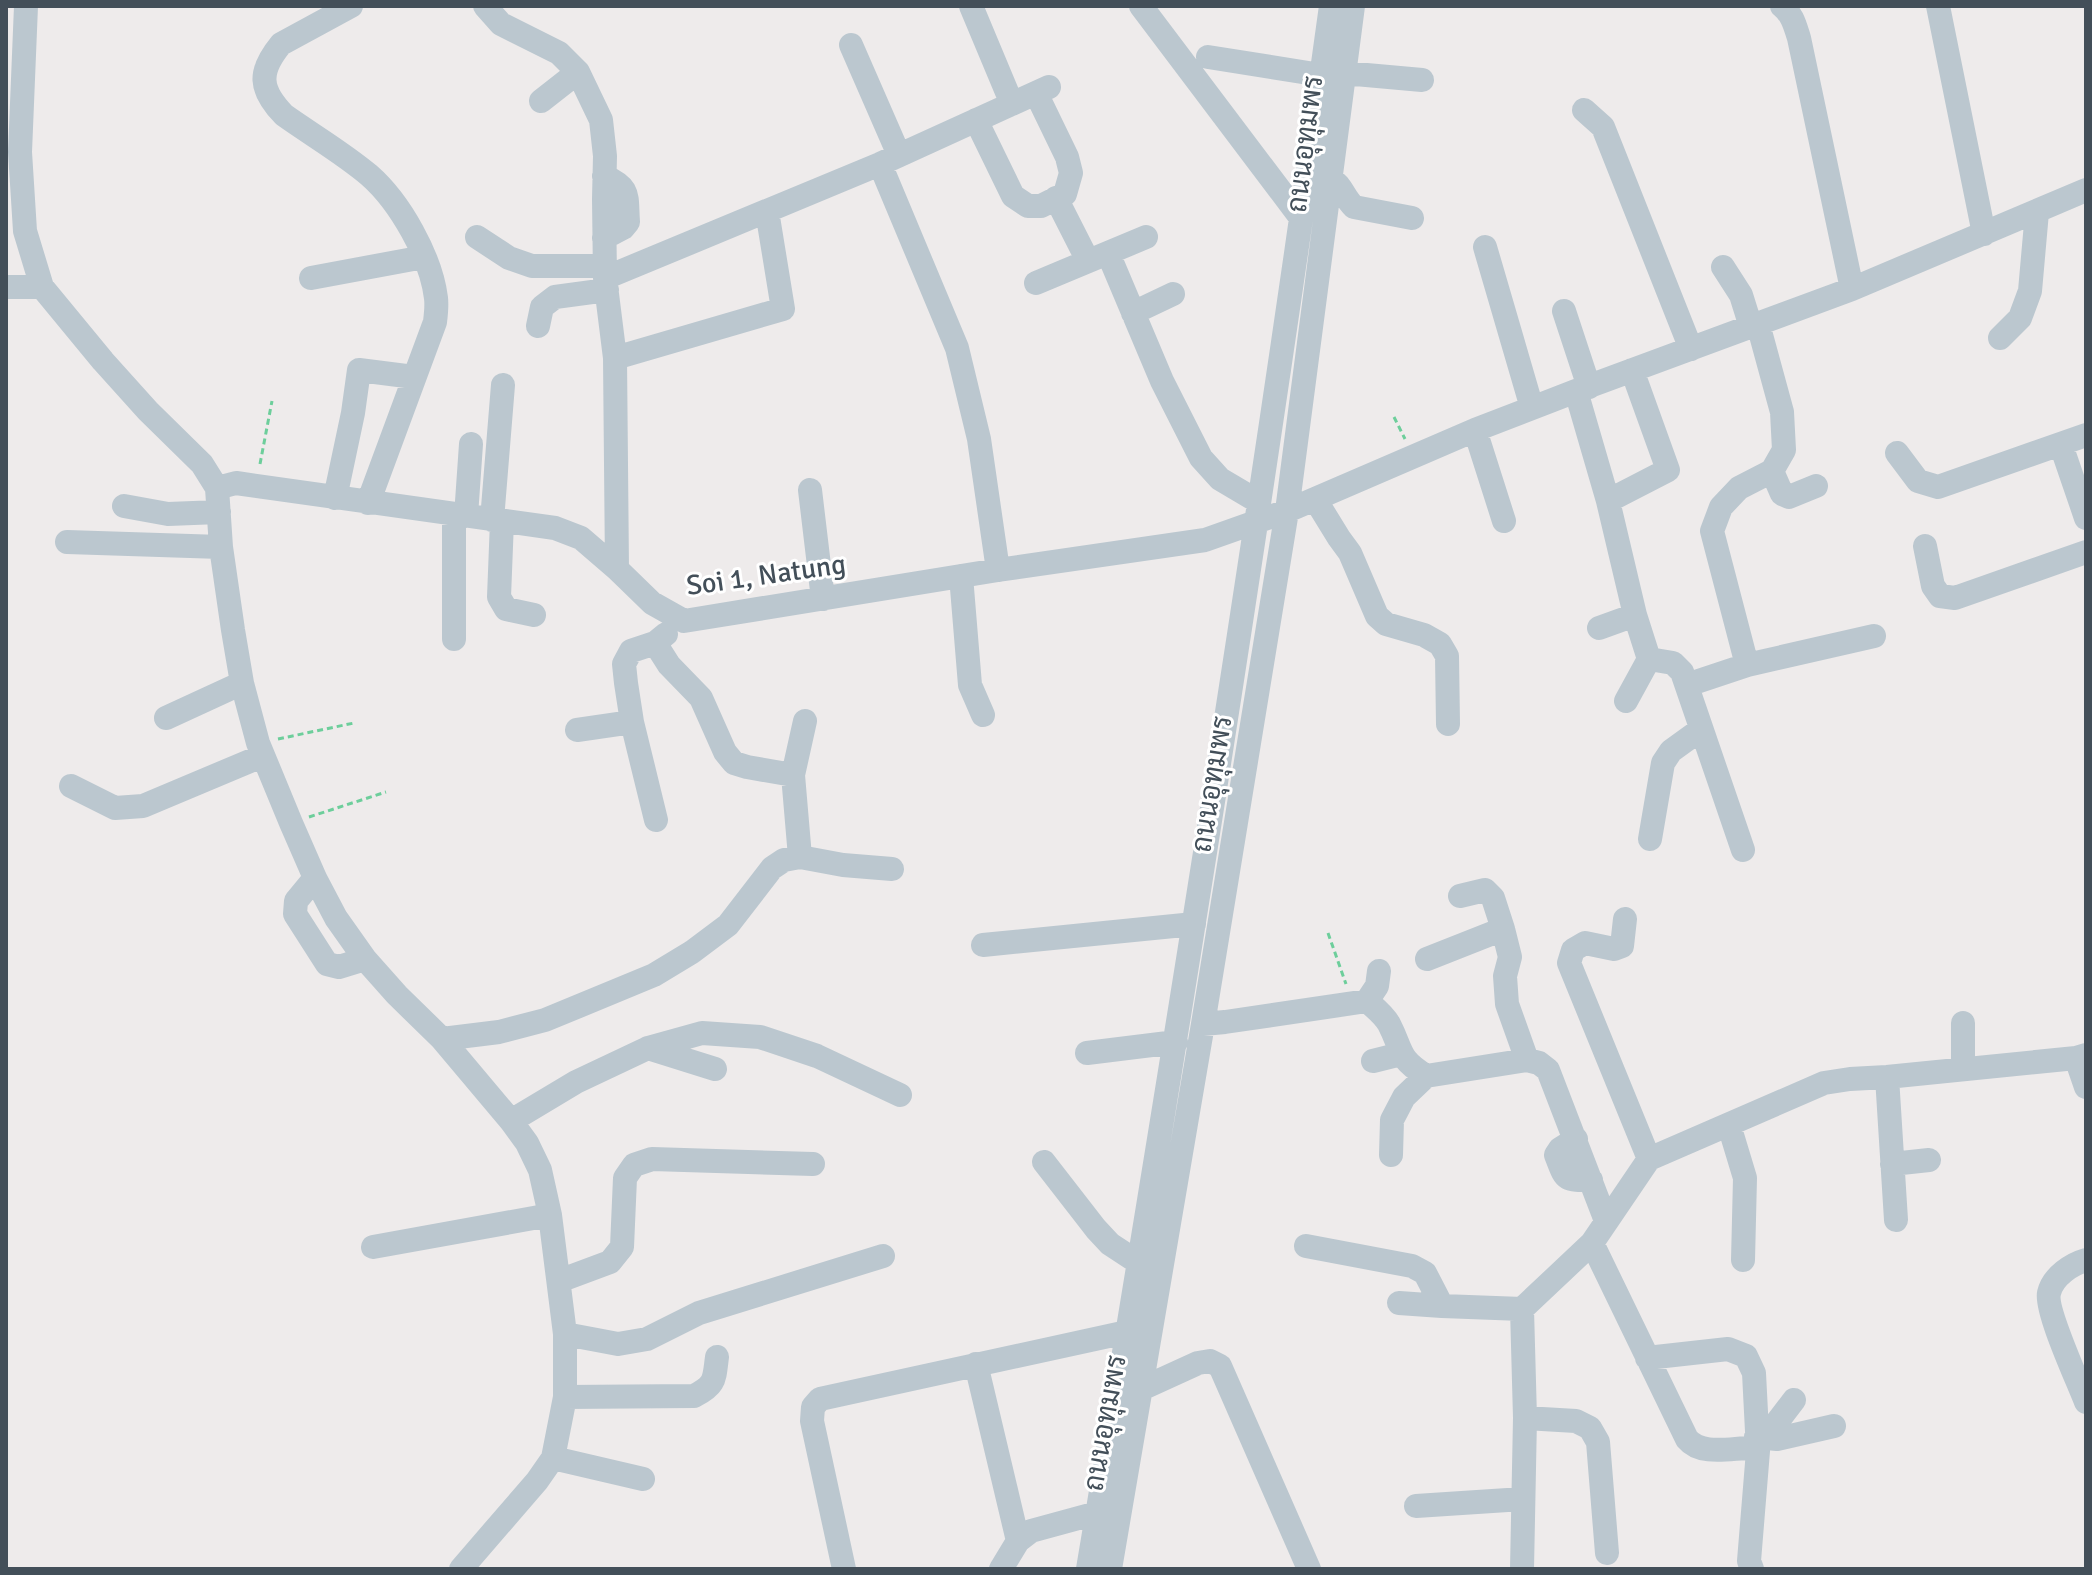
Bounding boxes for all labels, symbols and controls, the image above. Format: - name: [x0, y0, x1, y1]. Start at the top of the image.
- street label: ถนนอุทุมพร: [1280, 74, 1332, 215]
- street label: Soi 1, Natung: [684, 547, 848, 603]
- street label: ถนนอุทุมพร: [1184, 713, 1242, 855]
- street label: ถนนอุทุมพร: [1076, 1352, 1136, 1494]

